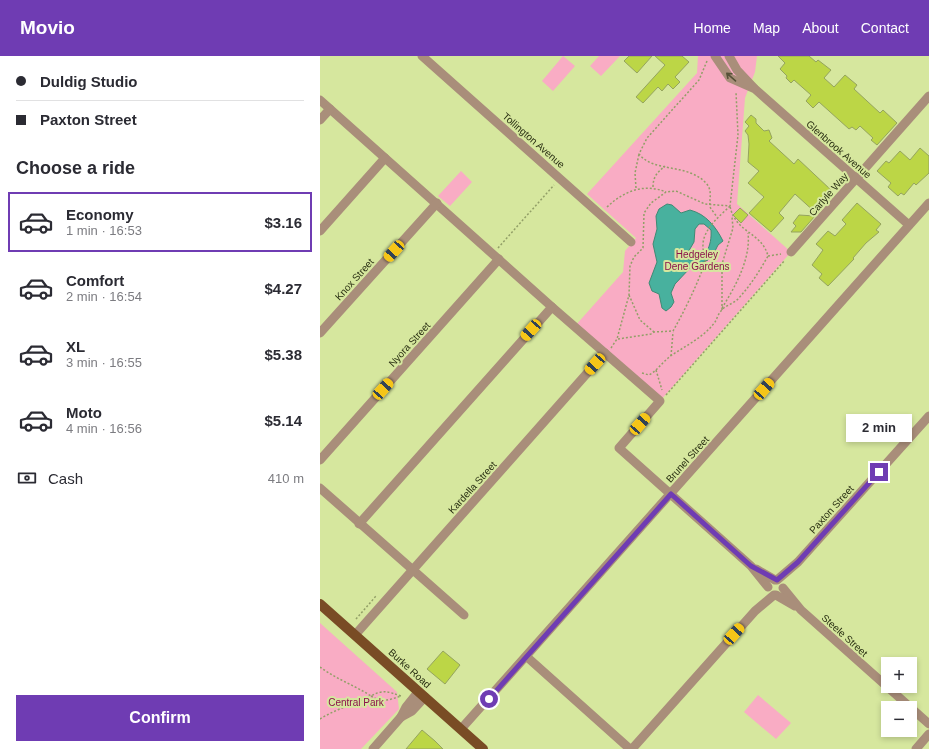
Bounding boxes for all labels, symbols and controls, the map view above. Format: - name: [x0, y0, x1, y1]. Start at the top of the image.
- text: Movio: [20, 17, 75, 38]
- text: Home: [694, 20, 731, 36]
- text: Map: [753, 20, 780, 36]
- text: About: [802, 20, 839, 36]
- text: Contact: [861, 20, 909, 36]
- text: Duldig Studio: [40, 73, 137, 90]
- one-way arrow: [726, 73, 736, 82]
- text: Paxton Street: [40, 111, 137, 128]
- street label: Tollington Avenue: [501, 111, 567, 170]
- street label: Glenbrook Avenue: [804, 118, 874, 181]
- text: Choose a ride: [16, 158, 135, 178]
- street label: Carlyle Way: [807, 171, 850, 218]
- icon: car: [18, 204, 54, 240]
- text: Economy: [66, 206, 134, 223]
- text: $3.16: [264, 214, 302, 231]
- text: 1 min · 16:53: [66, 223, 142, 238]
- car: [382, 238, 406, 264]
- park label: Hedgeley Dene Gardens: [664, 249, 730, 272]
- street label: Knox Street: [333, 256, 376, 302]
- icon: car: [18, 270, 54, 306]
- text: Comfort: [66, 272, 124, 289]
- text: $4.27: [264, 280, 302, 297]
- text: 2 min · 16:54: [66, 289, 142, 304]
- car: [519, 317, 543, 343]
- street label: Nyora Street: [387, 320, 432, 369]
- icon: car: [18, 336, 54, 372]
- text: XL: [66, 338, 85, 355]
- text: $5.38: [264, 346, 302, 363]
- car: [583, 351, 607, 377]
- text: 3 min · 16:55: [66, 355, 142, 370]
- car: [371, 376, 395, 402]
- car: [752, 376, 776, 402]
- icon: car: [18, 402, 54, 438]
- text: Moto: [66, 404, 102, 421]
- car: [628, 411, 652, 437]
- text: $5.14: [264, 412, 302, 429]
- callout: 2 min: [846, 414, 912, 442]
- text: 2 min: [862, 420, 896, 435]
- text: 4 min · 16:56: [66, 421, 142, 436]
- street label: Brunel Street: [664, 434, 711, 485]
- street label: Kardella Street: [446, 459, 499, 516]
- route end: [870, 463, 888, 481]
- icon: cash: [16, 467, 38, 489]
- text: Cash: [48, 470, 83, 487]
- text: 410 m: [268, 471, 304, 486]
- street label: Paxton Street: [807, 483, 856, 536]
- street label: Steele Street: [820, 612, 870, 659]
- car: [722, 621, 746, 647]
- street label: Burke Road: [386, 647, 433, 690]
- map controls: [881, 657, 917, 737]
- button: +: [881, 657, 917, 693]
- route start: [480, 690, 498, 708]
- button: Confirm: [16, 695, 304, 741]
- park label: Central Park: [328, 697, 385, 708]
- button: −: [881, 701, 917, 737]

